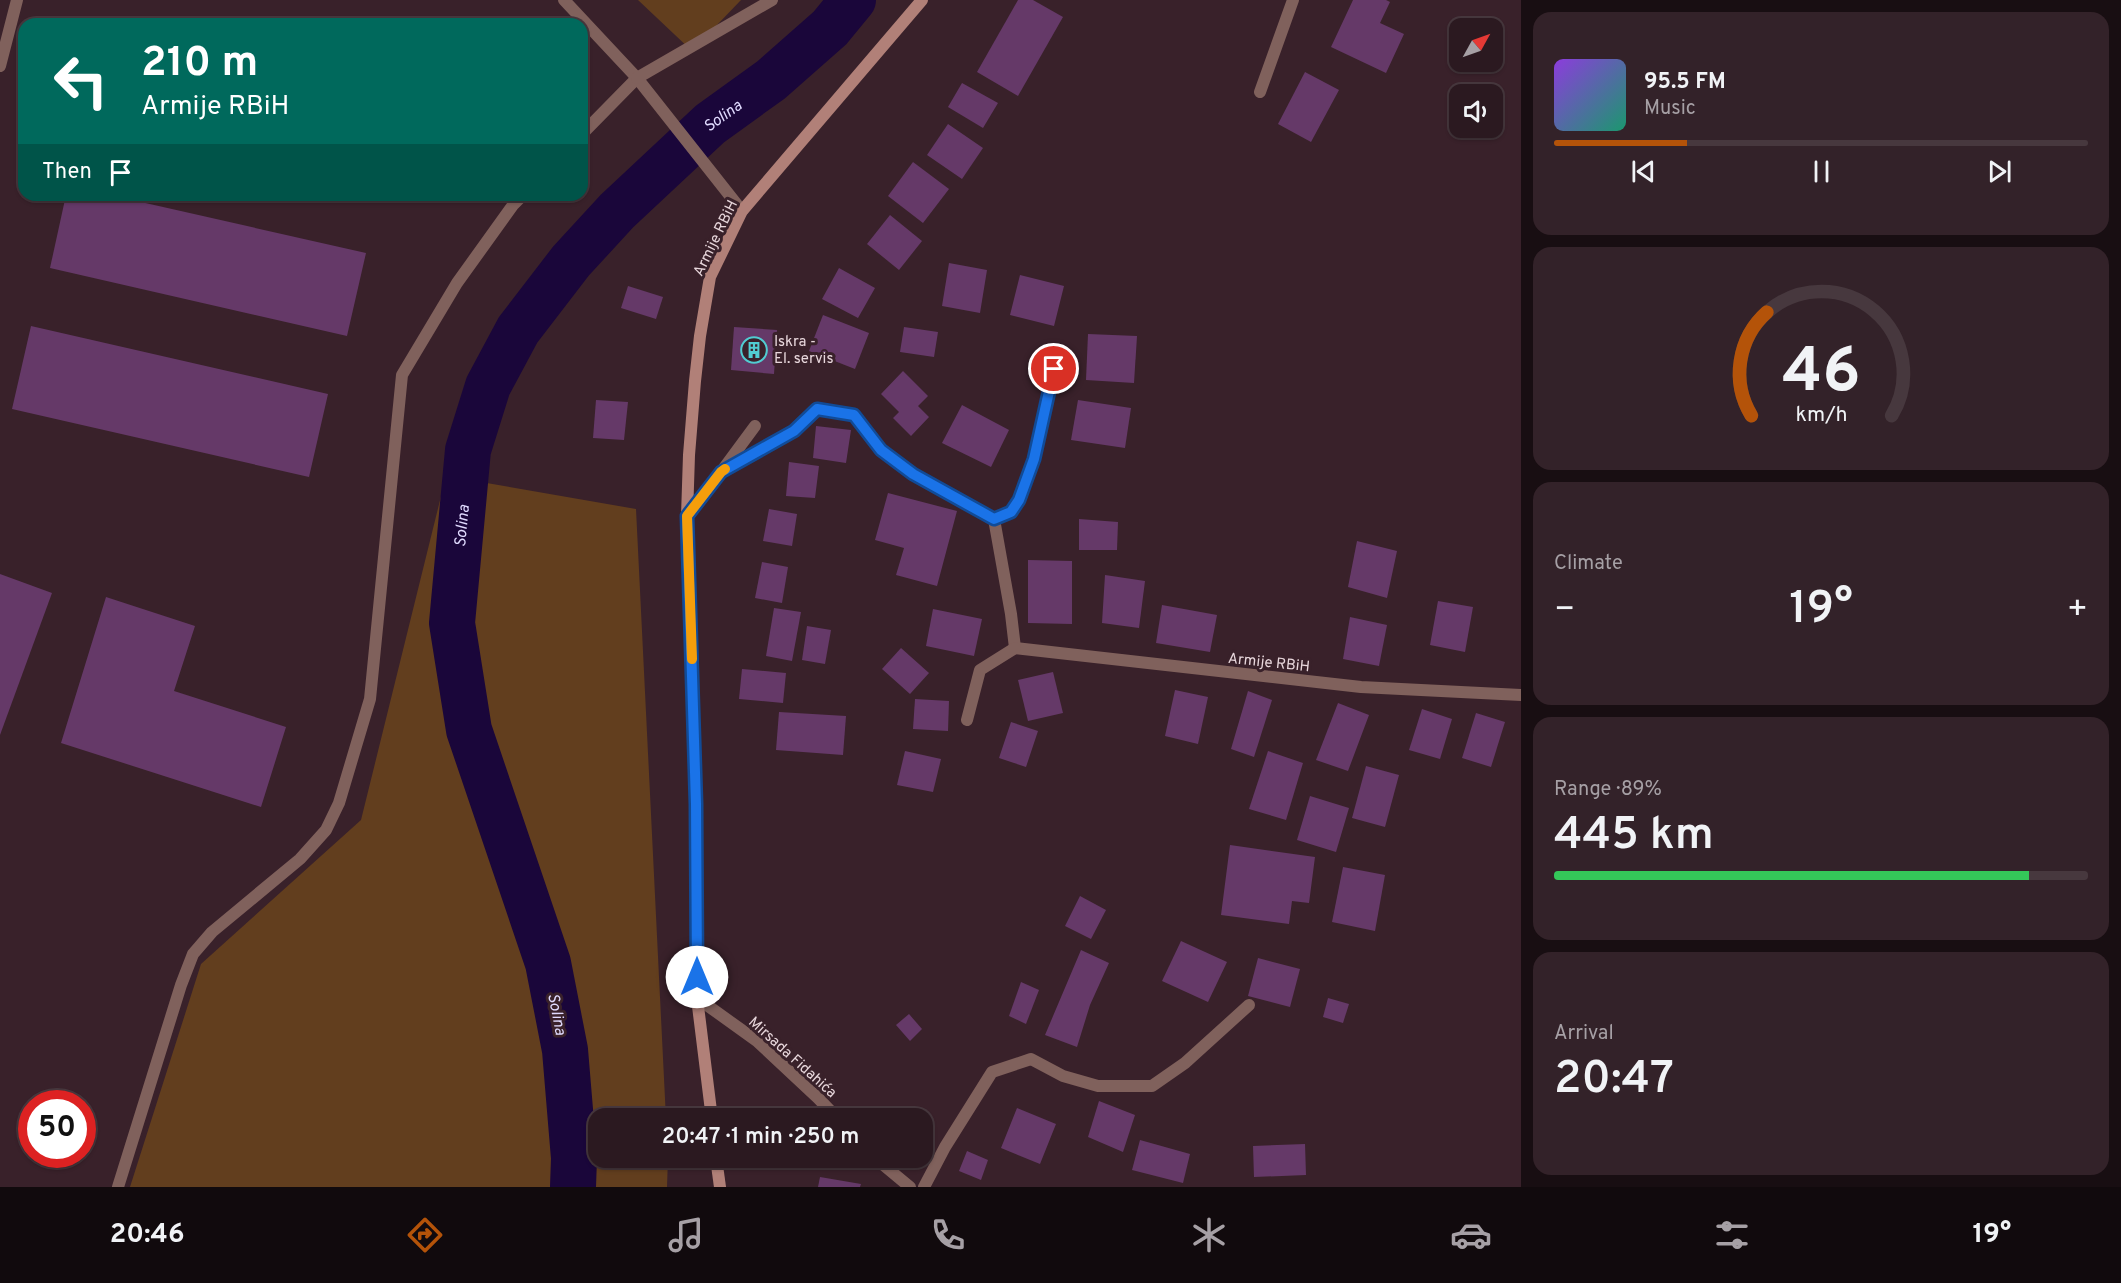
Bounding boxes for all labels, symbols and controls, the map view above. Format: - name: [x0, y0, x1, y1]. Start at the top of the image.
- north arrow: [1449, 18, 1503, 72]
- map controls: [1449, 18, 1503, 138]
- text: 210 m: [141, 38, 258, 91]
- icon: left: [42, 42, 120, 120]
- text: 95.5 FM: [1644, 69, 1726, 96]
- button: sound: [1449, 84, 1503, 138]
- text: Armije RBiH: [141, 90, 289, 124]
- water label: Solina: [700, 96, 747, 137]
- text: Music: [1644, 96, 1696, 122]
- icon: previous: [1627, 155, 1660, 188]
- icon: pause: [1805, 155, 1838, 188]
- icon: next: [1983, 155, 2016, 188]
- icon: arrive: [104, 156, 137, 189]
- text: Then: [42, 159, 92, 186]
- street label: Armije RBiH: [690, 197, 743, 280]
- place label: Iskra - El. servis: [774, 333, 833, 369]
- building icon: Iskra - El. servis: [739, 335, 769, 365]
- text: 46: [1782, 335, 1860, 414]
- pin: [1028, 343, 1079, 394]
- icon: arrive: [1037, 352, 1070, 385]
- text: km/h: [1795, 402, 1847, 429]
- water label: Solina: [451, 503, 475, 548]
- text: Climate: [1554, 551, 1623, 577]
- text: 19°: [1789, 582, 1853, 639]
- text: −: [1554, 590, 1575, 632]
- text: +: [2067, 590, 2088, 632]
- street label: Armije RBiH: [1227, 650, 1311, 677]
- text: Range · 89%: [1554, 777, 1662, 803]
- text: 445 km: [1554, 808, 1714, 865]
- position arrow: [665, 945, 729, 1009]
- water label: Solina: [542, 992, 570, 1038]
- street label: Mirsada Fidahića: [744, 1013, 840, 1103]
- text: Arrival: [1554, 1021, 1614, 1047]
- text: 20:47: [1554, 1052, 1674, 1109]
- speed limit sign: 50: [18, 1090, 96, 1168]
- text: 20:47 · 1 min · 250 m: [662, 1124, 859, 1151]
- icon: directions: [404, 1214, 446, 1256]
- icon: music: [665, 1214, 707, 1256]
- icon: phone: [927, 1214, 969, 1256]
- icon: climate: [1188, 1214, 1230, 1256]
- icon: car: [1450, 1214, 1492, 1256]
- icon: filters: [1711, 1214, 1753, 1256]
- text: 20:46: [110, 1218, 184, 1252]
- text: 19°: [1973, 1218, 2011, 1252]

